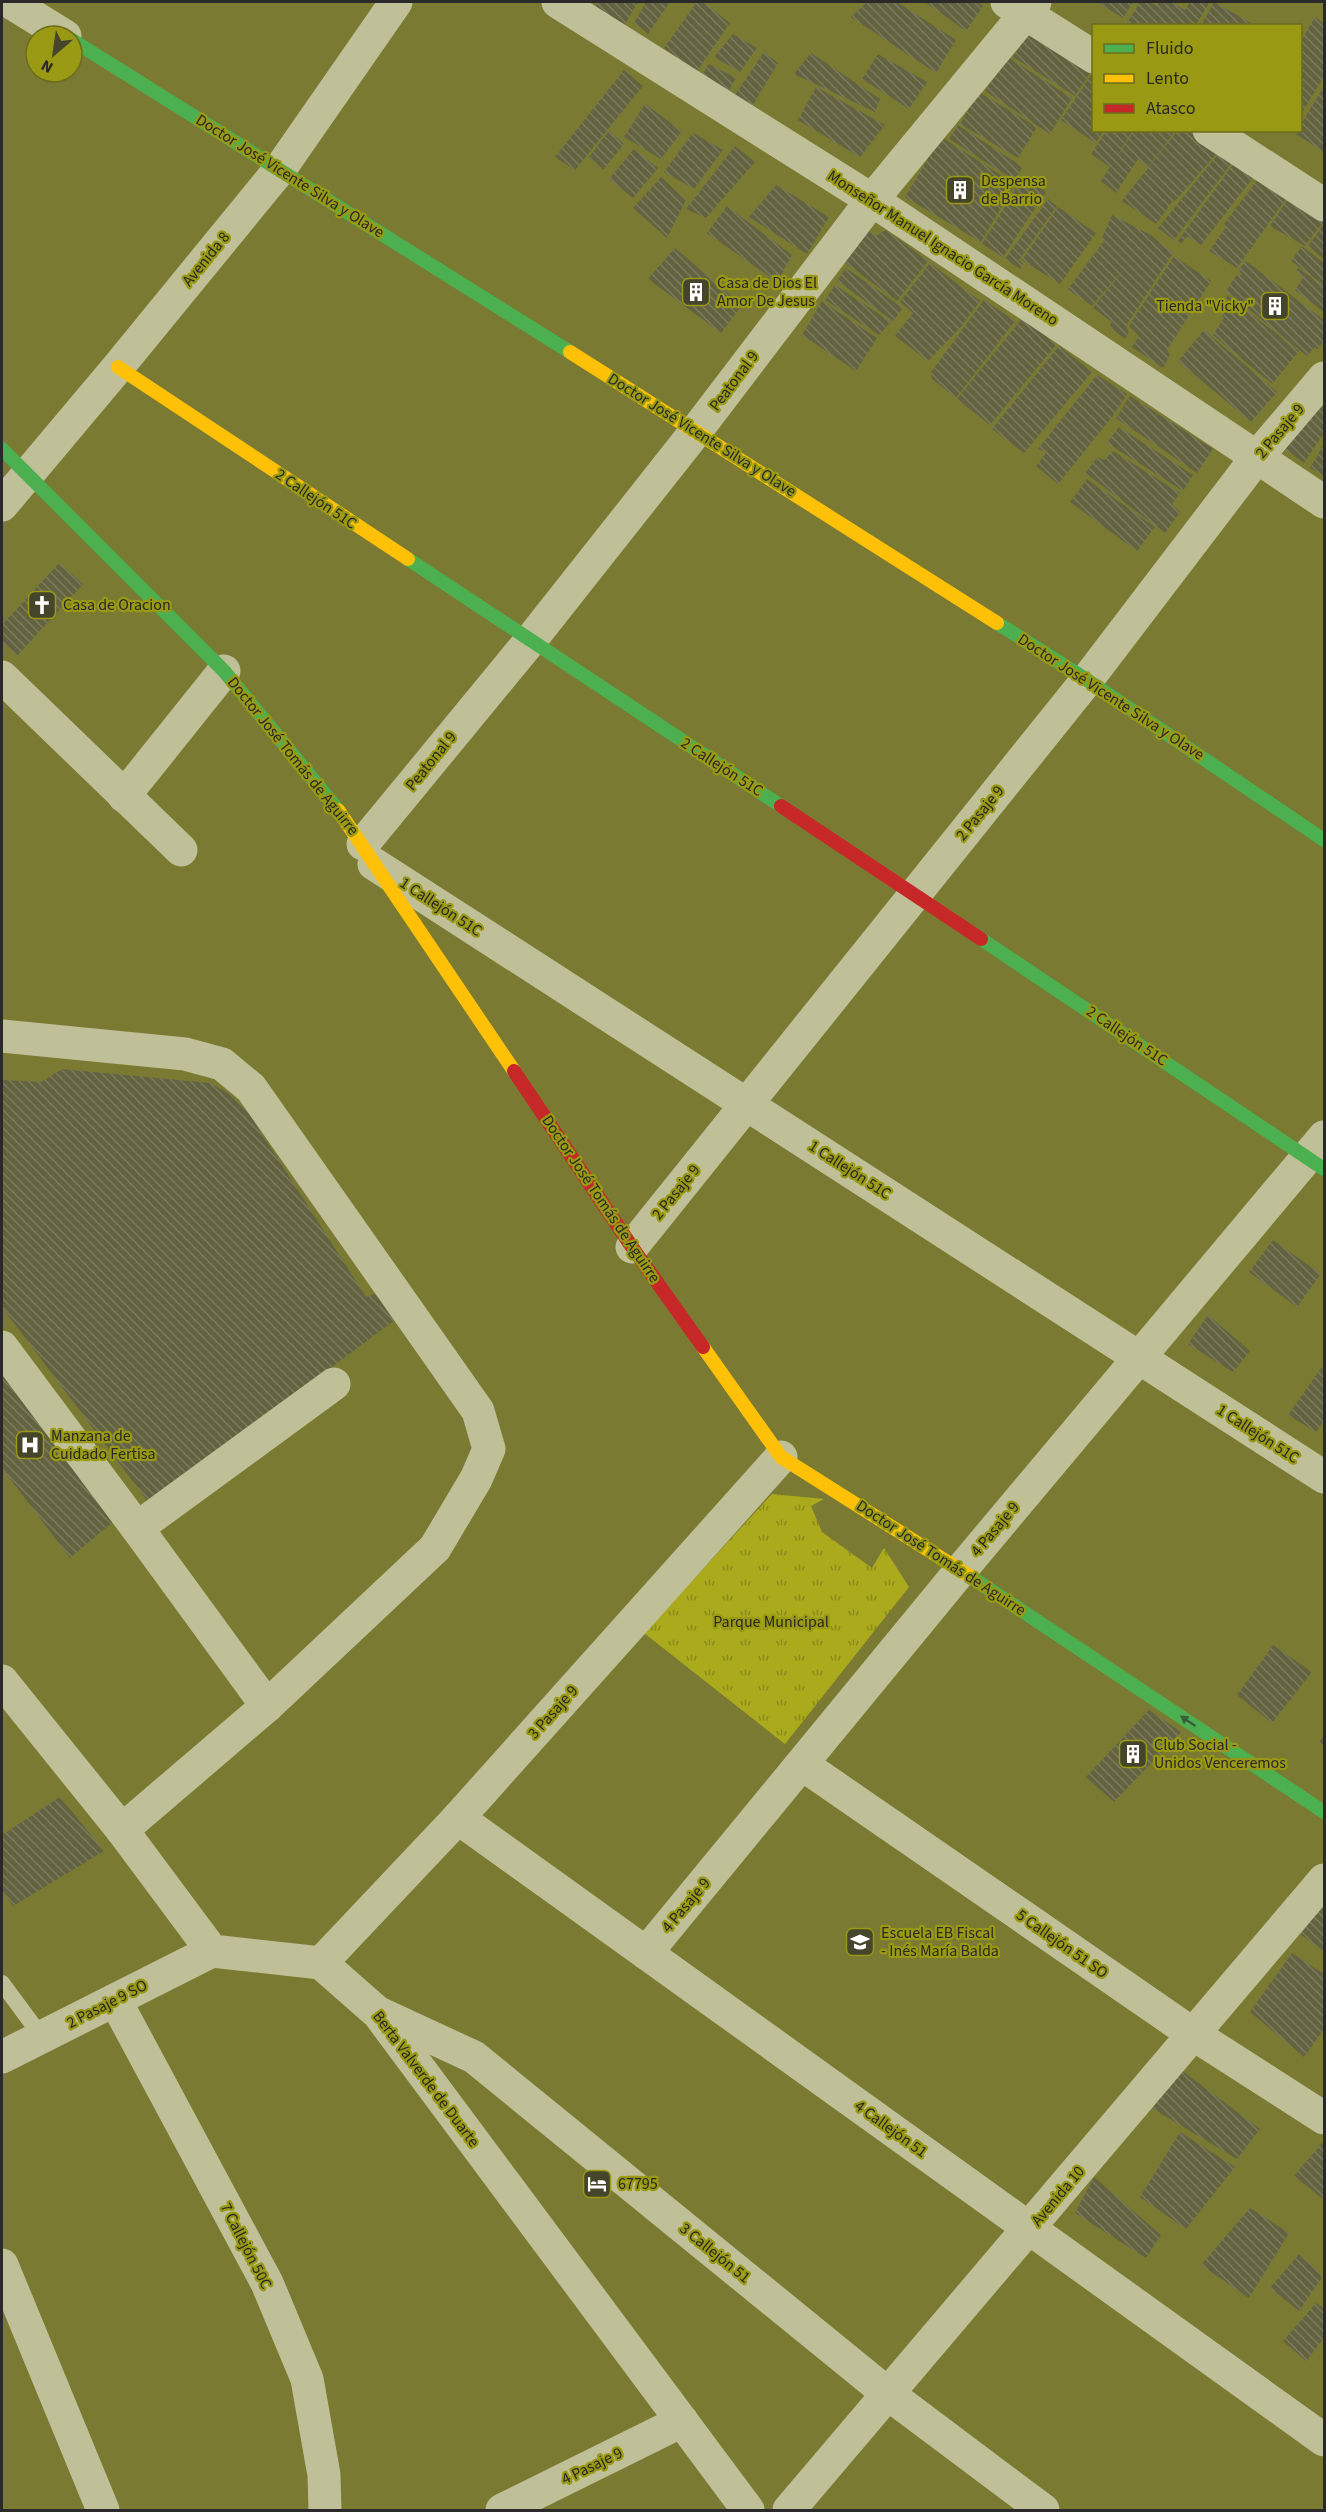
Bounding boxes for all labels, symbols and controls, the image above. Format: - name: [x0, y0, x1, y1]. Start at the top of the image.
- north arrow: [24, 24, 84, 84]
- legend: [1092, 24, 1302, 132]
- text: Fluido: [1146, 36, 1193, 61]
- text: N: [37, 54, 57, 78]
- text: Lento: [1146, 66, 1189, 91]
- text: Atasco: [1146, 96, 1195, 121]
- street label: Doctor José Vicente Silva y Olave: [192, 109, 388, 243]
- street label: Monseñor Manuel Ignacio García Moreno: [823, 165, 1063, 331]
- place label: Despensa de Barrio: [981, 170, 1046, 210]
- building icon: Despensa de Barrio: [944, 174, 976, 206]
- street label: Avenida 8: [177, 227, 235, 291]
- place label: Casa de Dios El Amor De Jesus: [717, 272, 817, 312]
- building icon: Casa de Dios El Amor De Jesus: [680, 276, 712, 308]
- building icon: Tienda "Vicky": [1259, 290, 1291, 322]
- place label: Tienda "Vicky": [1156, 295, 1254, 317]
- street label: Peatonal 9: [704, 346, 764, 416]
- street label: Doctor José Vicente Silva y Olave: [604, 368, 800, 502]
- street label: 2 Pasaje 9: [1251, 399, 1309, 463]
- street label: 2 Callejón 51C: [271, 464, 361, 534]
- church icon: Casa de Oracion: [26, 589, 58, 621]
- place label: Casa de Oracion: [63, 594, 171, 616]
- street label: Doctor José Vicente Silva y Olave: [1013, 628, 1209, 766]
- street label: Doctor José Tomás de Aguirre: [222, 672, 364, 840]
- street label: Peatonal 9: [400, 727, 462, 795]
- street label: 2 Callejón 51C: [677, 732, 767, 802]
- street label: 2 Pasaje 9: [951, 781, 1009, 845]
- street label: 1 Callejón 51C: [396, 872, 486, 942]
- street label: 2 Callejón 51C: [1082, 1001, 1172, 1071]
- street label: Doctor José Tomás de Aguirre: [536, 1111, 666, 1287]
- street label: 1 Callejón 51C: [805, 1135, 895, 1205]
- street label: 2 Pasaje 9: [647, 1160, 705, 1224]
- street label: 1 Callejón 51C: [1213, 1399, 1303, 1469]
- place label: Manzana de Cuidado Fertisa: [51, 1425, 156, 1465]
- hospital icon: Manzana de Cuidado Fertisa: [14, 1429, 46, 1461]
- street label: Doctor José Tomás de Aguirre: [852, 1495, 1030, 1621]
- street label: 4 Pasaje 9: [966, 1497, 1024, 1561]
- park label: Parque Municipal: [713, 1611, 829, 1633]
- street label: 3 Pasaje 9: [523, 1680, 583, 1744]
- one-way arrow: [1181, 1715, 1197, 1727]
- place label: Club Social - Unidos Venceremos: [1154, 1734, 1286, 1774]
- building icon: Club Social - Unidos Venceremos: [1117, 1738, 1149, 1770]
- street label: 4 Pasaje 9: [657, 1873, 715, 1937]
- street label: 5 Callejón 51 SO: [1012, 1904, 1112, 1984]
- place label: Escuela EB Fiscal - Inés María Balda: [881, 1922, 999, 1962]
- school or university icon: Escuela EB Fiscal - Inés María Balda: [844, 1926, 876, 1958]
- street label: 2 Pasaje 9 SO: [63, 1974, 151, 2034]
- street label: Berta Valverde de Duarte: [367, 2006, 485, 2152]
- street label: 4 Callejón 51: [850, 2095, 932, 2163]
- street label: Avenida 10: [1026, 2161, 1090, 2231]
- hotel icon: 67795: [581, 2168, 613, 2200]
- place label: 67795: [618, 2173, 658, 2195]
- street label: 7 Callejón 50C: [215, 2199, 277, 2293]
- street label: 3 Callejón 51: [675, 2218, 755, 2288]
- street label: 4 Pasaje 9: [558, 2442, 626, 2490]

